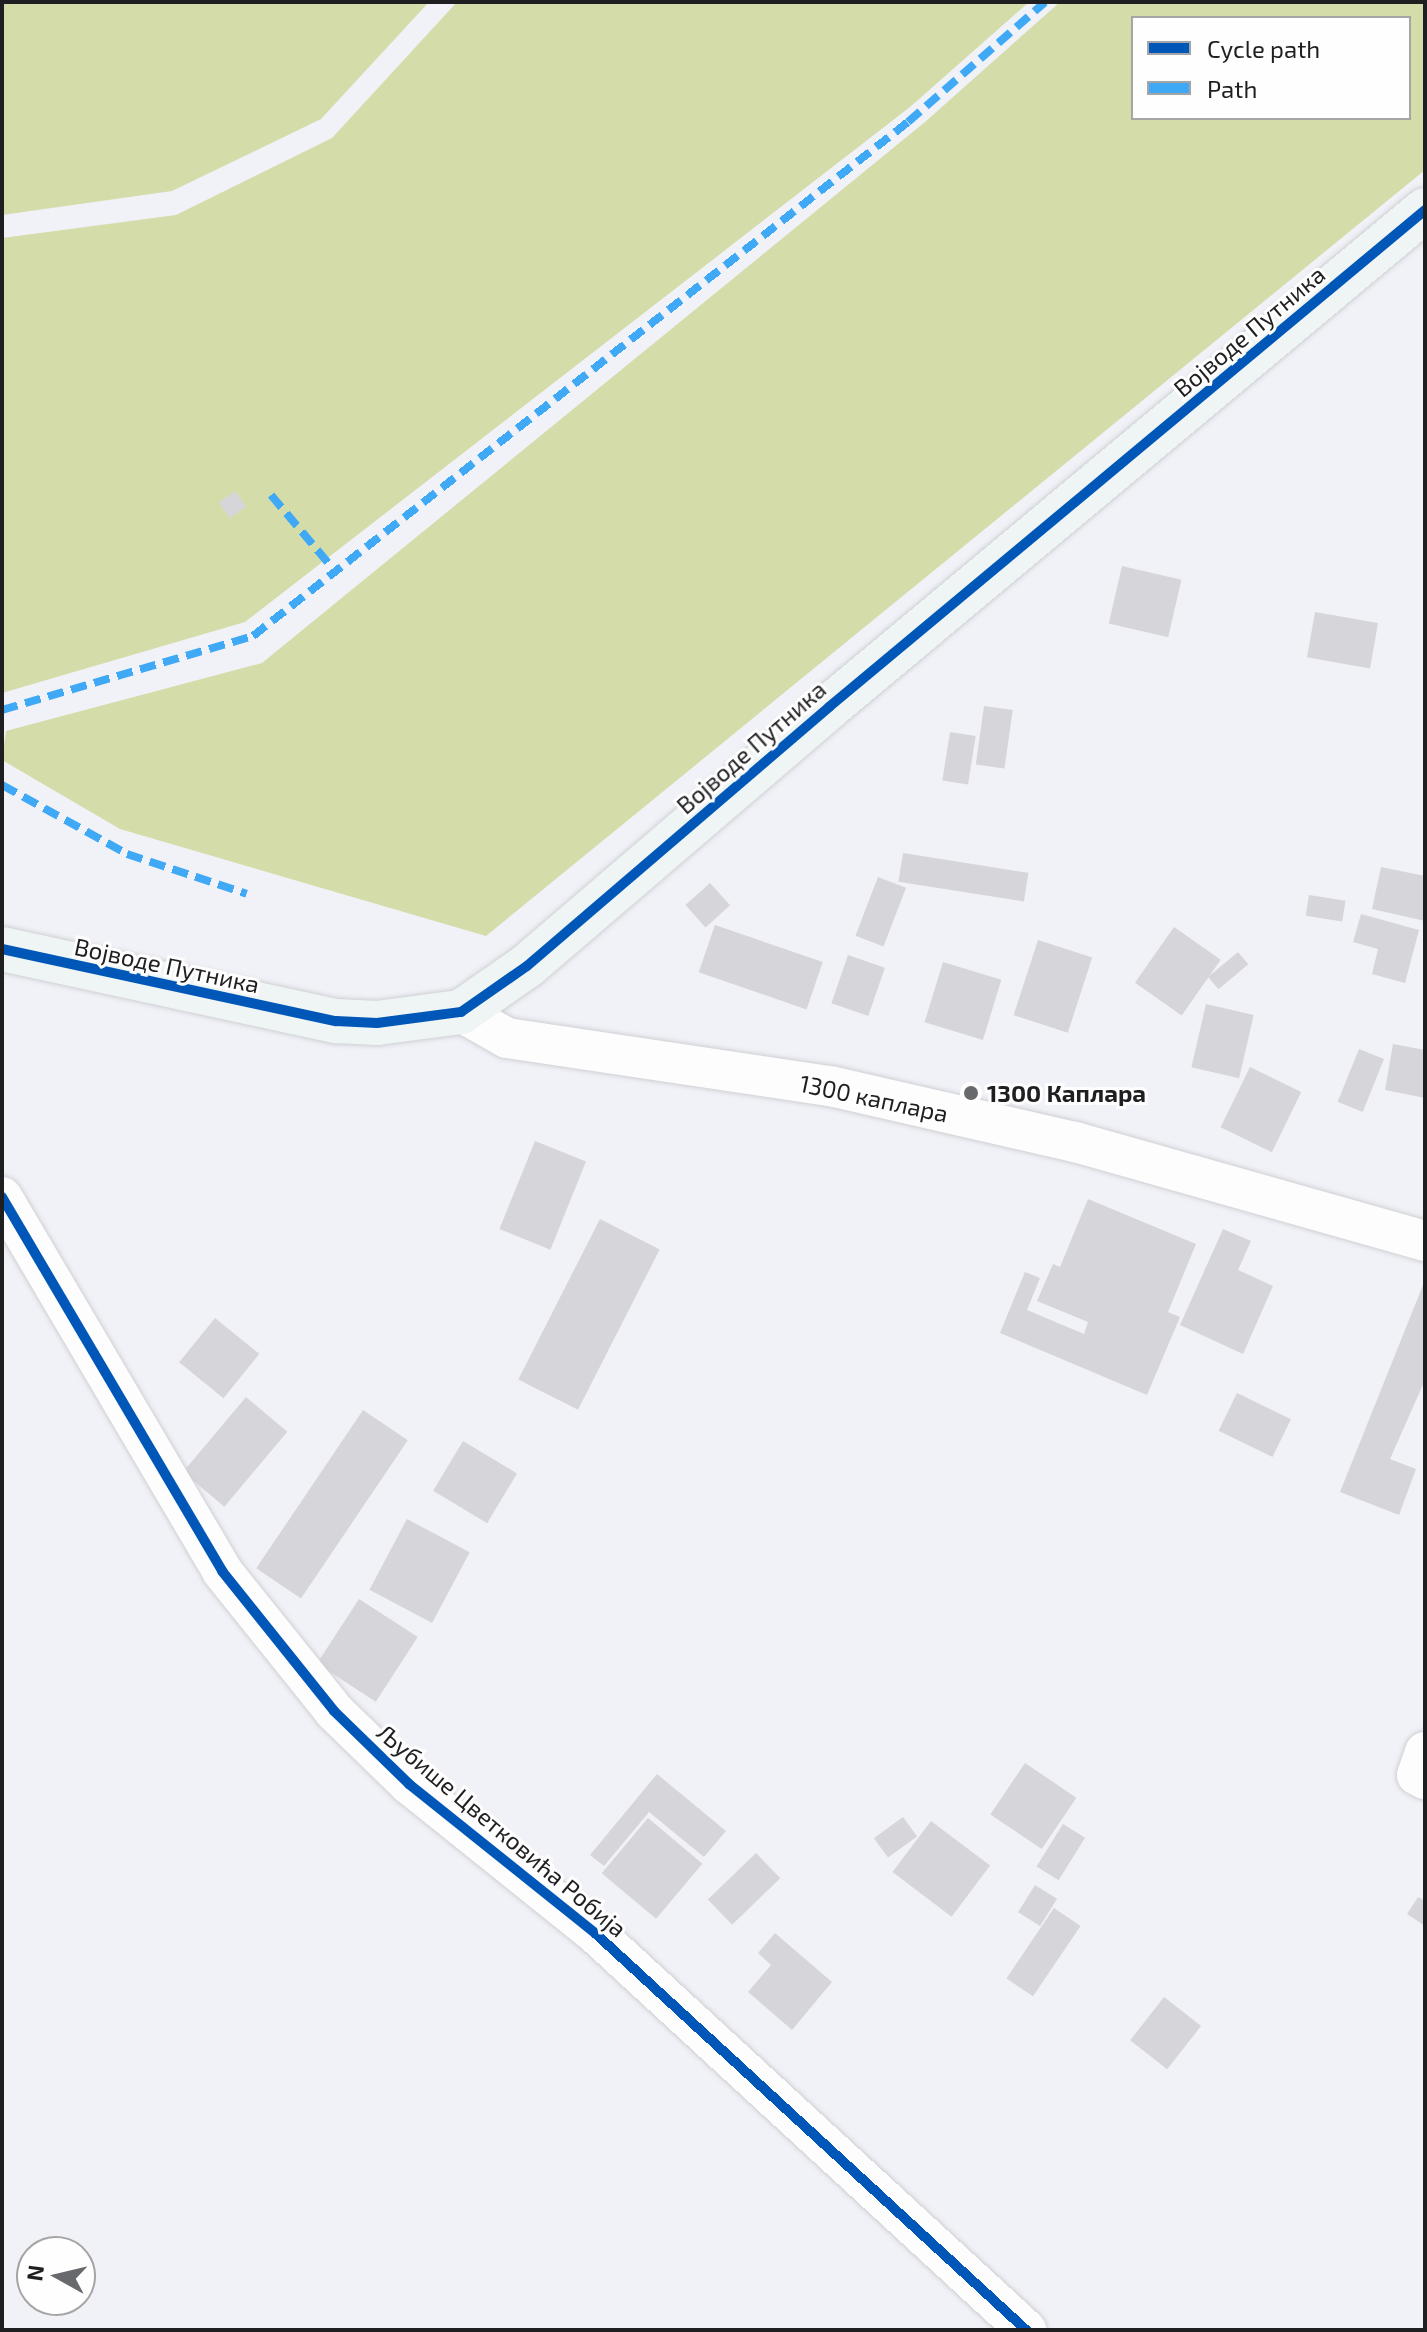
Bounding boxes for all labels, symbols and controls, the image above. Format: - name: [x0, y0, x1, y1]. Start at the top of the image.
- legend: [1131, 16, 1411, 120]
- text: Cycle path: [1207, 34, 1320, 63]
- text: Path: [1207, 74, 1257, 103]
- street label: Војводе Путника: [1168, 259, 1330, 403]
- street label: Војводе Путника: [670, 674, 832, 820]
- street label: Војводе Путника: [72, 931, 262, 999]
- street label: 1300 каплара: [797, 1068, 951, 1128]
- place label: 1300 Каплара: [987, 1079, 1146, 1107]
- marker: 1300 Каплара: [962, 1084, 980, 1102]
- street label: Љубише Цветковића Робија: [371, 1717, 633, 1943]
- north arrow: [16, 2236, 96, 2316]
- text: N: [20, 2263, 48, 2283]

